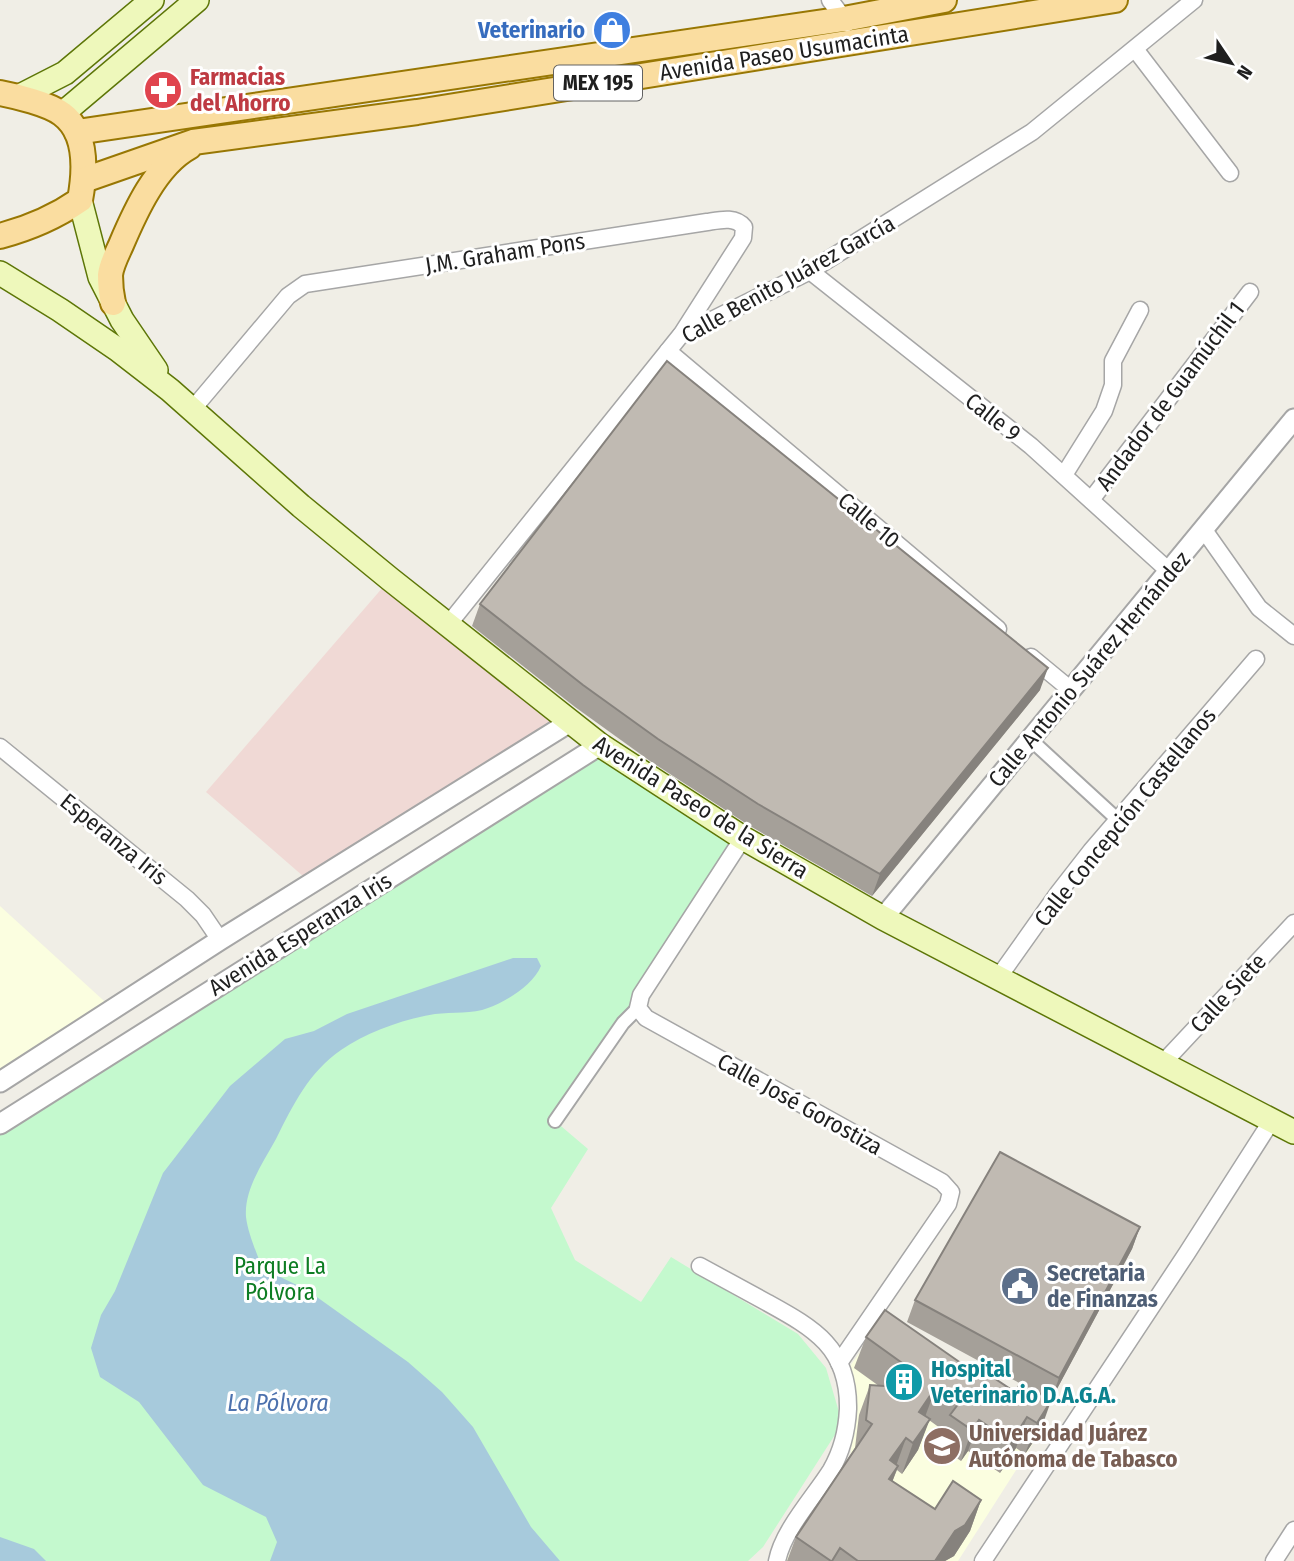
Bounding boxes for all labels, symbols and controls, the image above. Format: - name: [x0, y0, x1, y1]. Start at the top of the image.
- shop icon: Veterinario: [591, 9, 633, 51]
- place label: Veterinario: [477, 16, 585, 44]
- street label: Avenida Paseo Usumacinta: [657, 19, 911, 87]
- north arrow: [1196, 28, 1266, 98]
- text: N: [1232, 61, 1257, 84]
- place label: Farmacias del Ahorro: [190, 63, 291, 117]
- road number: MEX 195: [554, 66, 642, 100]
- pharmacy icon: Farmacias del Ahorro: [142, 69, 184, 111]
- street label: Calle Benito Juárez García: [677, 209, 899, 349]
- street label: J.M. Graham Pons: [423, 227, 587, 279]
- street label: Andador de Guamúchil 1: [1090, 296, 1250, 496]
- street label: Calle 9: [960, 387, 1026, 447]
- street label: Calle 10: [832, 486, 906, 554]
- street label: Calle Antonio Suárez Hernández: [982, 545, 1196, 793]
- street label: Calle Concepción Castellanos: [1028, 702, 1222, 932]
- street label: Avenida Paseo de la Sierra: [588, 729, 814, 885]
- street label: Esperanza Iris: [55, 787, 173, 891]
- street label: Avenida Esperanza Iris: [203, 866, 397, 1002]
- street label: Calle Siete: [1184, 947, 1272, 1039]
- street label: Calle José Gorostiza: [713, 1047, 887, 1161]
- park label: Parque La Pólvora: [234, 1252, 326, 1306]
- place label: Secretaria de Finanzas: [1047, 1259, 1158, 1313]
- public building icon: Secretaria de Finanzas: [999, 1265, 1041, 1307]
- place label: Hospital Veterinario D.A.G.A.: [930, 1355, 1116, 1409]
- building icon: Hospital Veterinario D.A.G.A.: [883, 1361, 925, 1403]
- water label: La Pólvora: [227, 1389, 329, 1417]
- place label: Universidad Juárez Autónoma de Tabasco: [968, 1419, 1178, 1473]
- school or university icon: Universidad Juárez Autónoma de Tabasco: [921, 1425, 963, 1467]

